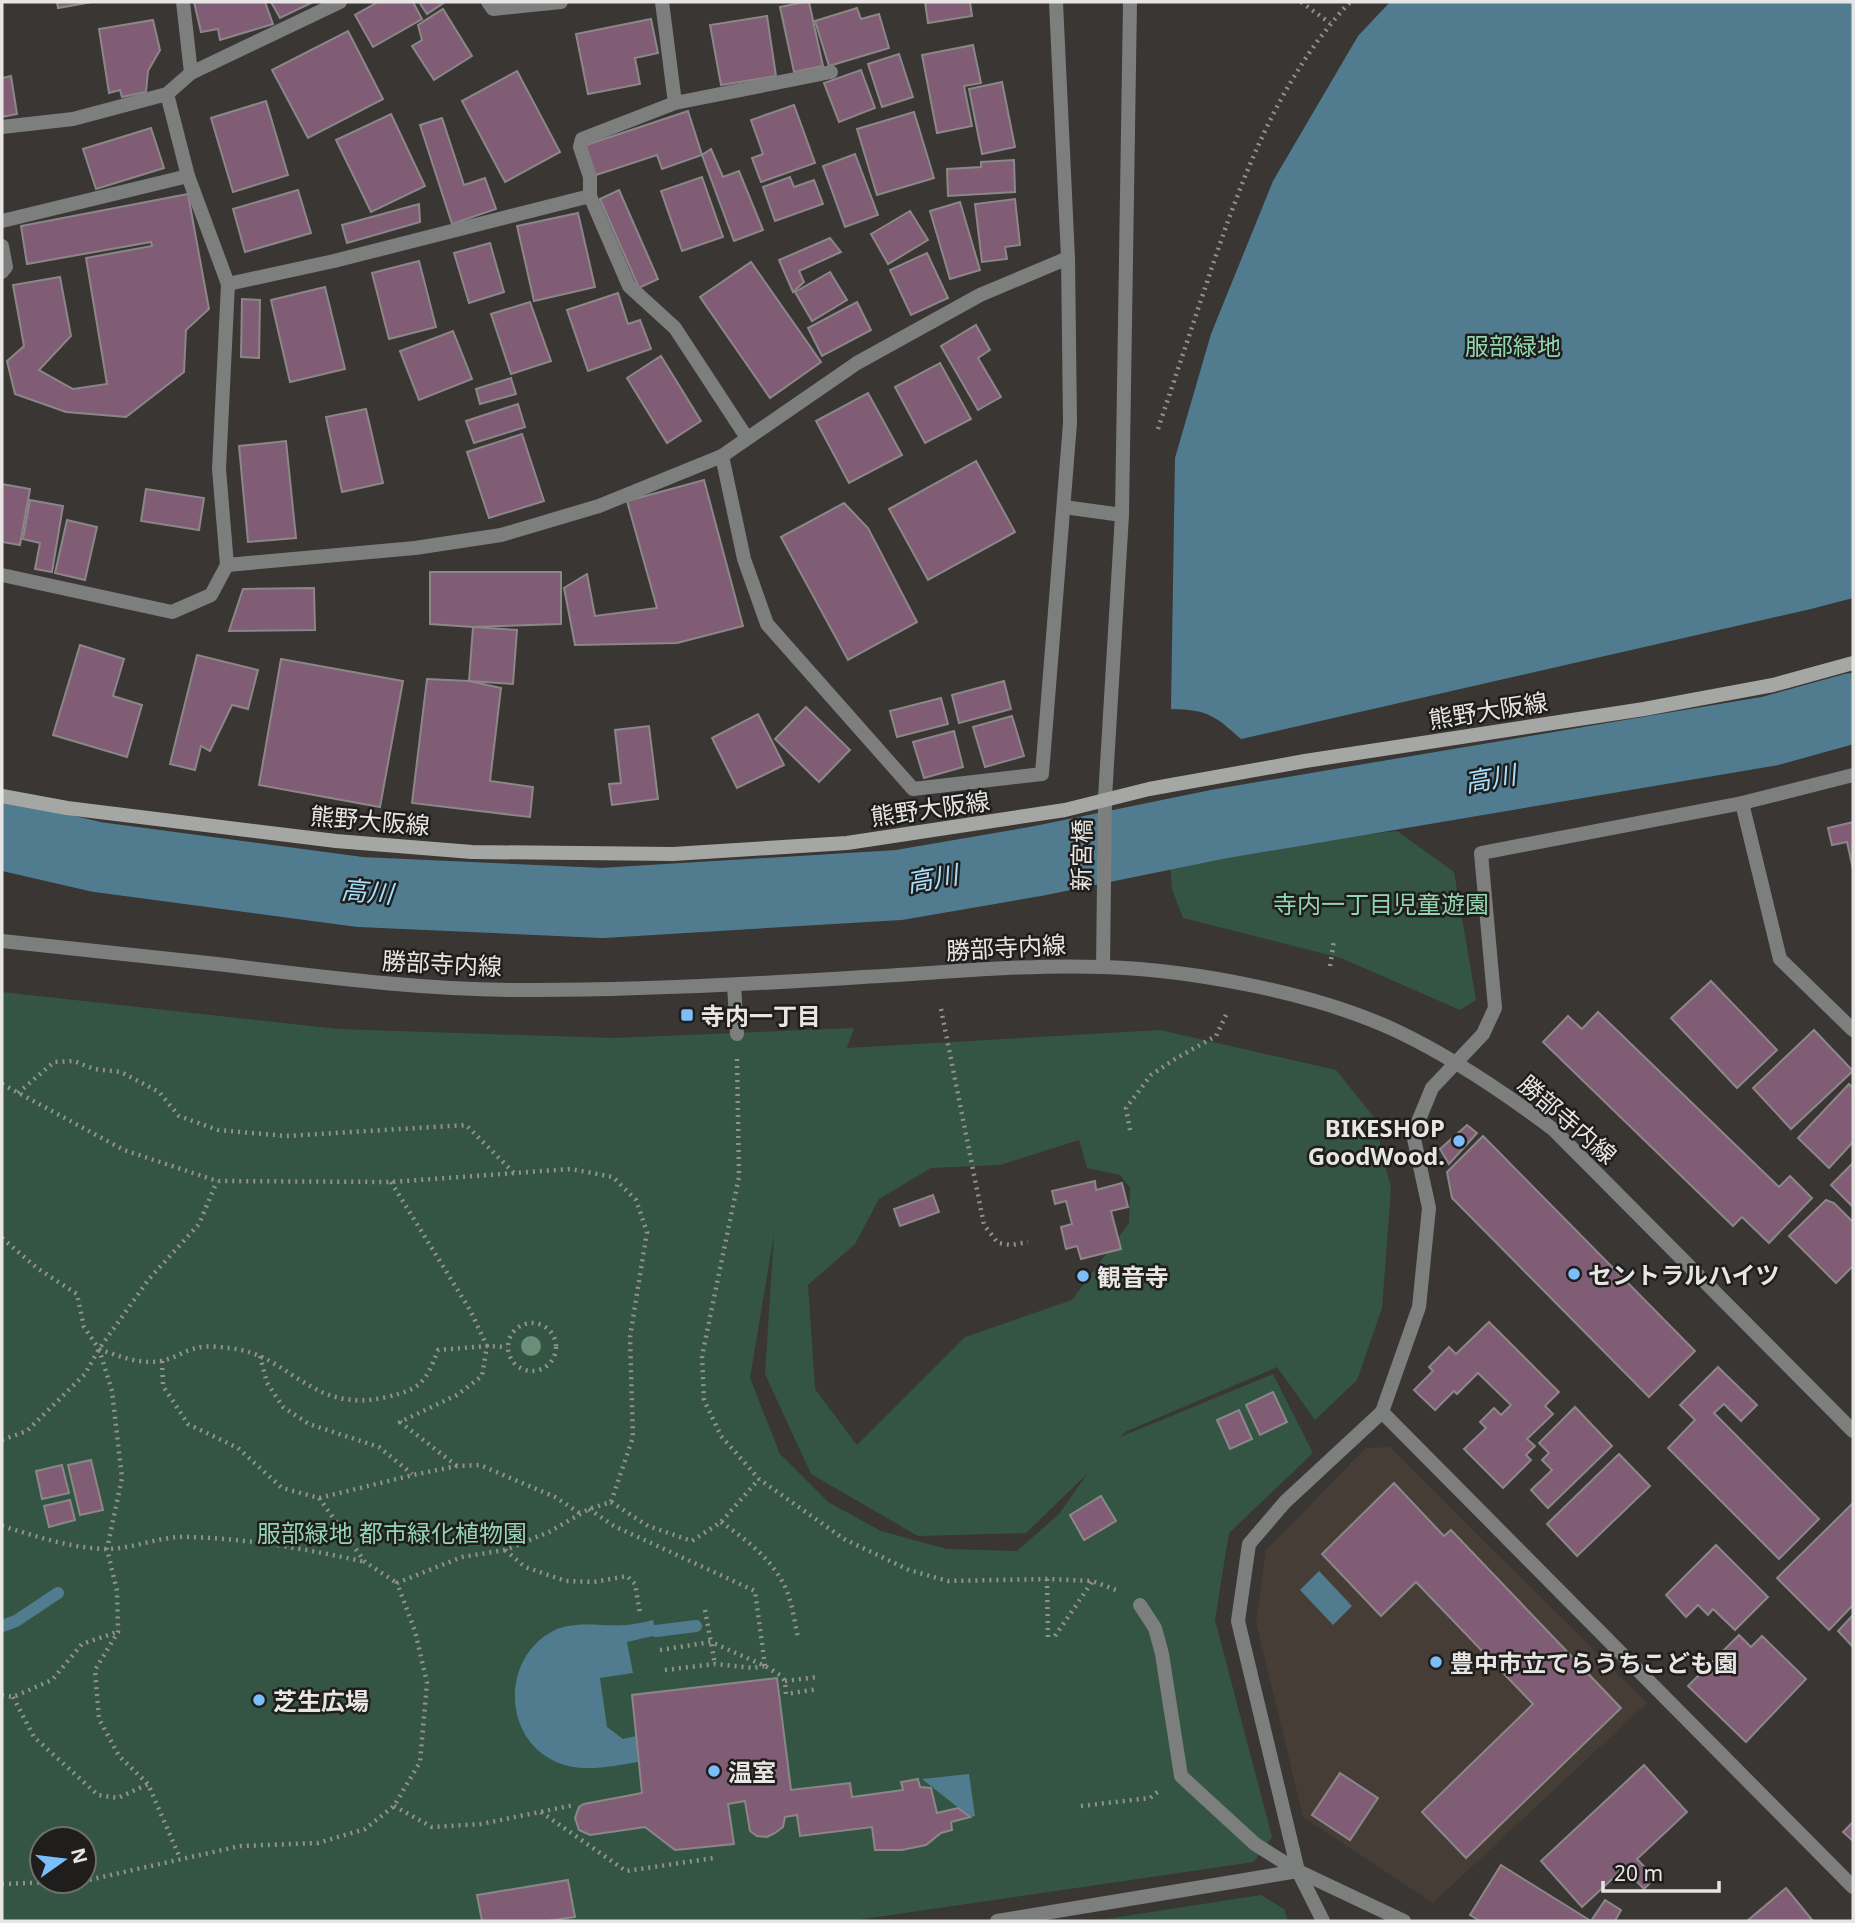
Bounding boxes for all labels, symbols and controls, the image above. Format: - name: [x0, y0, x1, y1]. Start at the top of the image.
- park label: 服部緑地: [1465, 329, 1561, 362]
- street label: 熊野大阪線: [1426, 684, 1550, 736]
- water label: 高川: [1461, 755, 1522, 800]
- street label: 熊野大阪線: [868, 783, 992, 833]
- street label: 熊野大阪線: [309, 798, 431, 842]
- street label: 新宮橋: [1064, 819, 1098, 891]
- water label: 高川: [903, 855, 964, 900]
- water label: 高川: [340, 871, 397, 911]
- park label: 寺内一丁目児童遊園: [1273, 887, 1489, 920]
- street label: 勝部寺内線: [945, 927, 1067, 967]
- street label: 勝部寺内線: [381, 943, 503, 983]
- place label: 寺内一丁目: [701, 999, 821, 1032]
- marker: 寺内一丁目: [679, 1007, 695, 1023]
- street label: 勝部寺内線: [1512, 1067, 1624, 1171]
- place label: BIKESHOP GoodWood.: [1308, 1111, 1445, 1172]
- marker: BIKESHOP GoodWood.: [1451, 1133, 1467, 1149]
- place label: セントラルハイツ: [1588, 1258, 1780, 1291]
- place label: 観音寺: [1097, 1260, 1169, 1293]
- marker: セントラルハイツ: [1566, 1266, 1582, 1282]
- marker: 観音寺: [1075, 1268, 1091, 1284]
- park label: 服部緑地 都市緑化植物園: [257, 1516, 527, 1549]
- place label: 豊中市立てらうちこども園: [1450, 1646, 1738, 1679]
- marker: 豊中市立てらうちこども園: [1428, 1654, 1444, 1670]
- place label: 芝生広場: [273, 1684, 369, 1717]
- marker: 芝生広場: [251, 1692, 267, 1708]
- place label: 温室: [728, 1755, 776, 1788]
- marker: 温室: [706, 1763, 722, 1779]
- north arrow: [28, 1825, 98, 1895]
- text: N: [65, 1845, 94, 1867]
- scale bar: [1603, 1850, 1718, 1894]
- text: 20 m: [1614, 1859, 1663, 1887]

